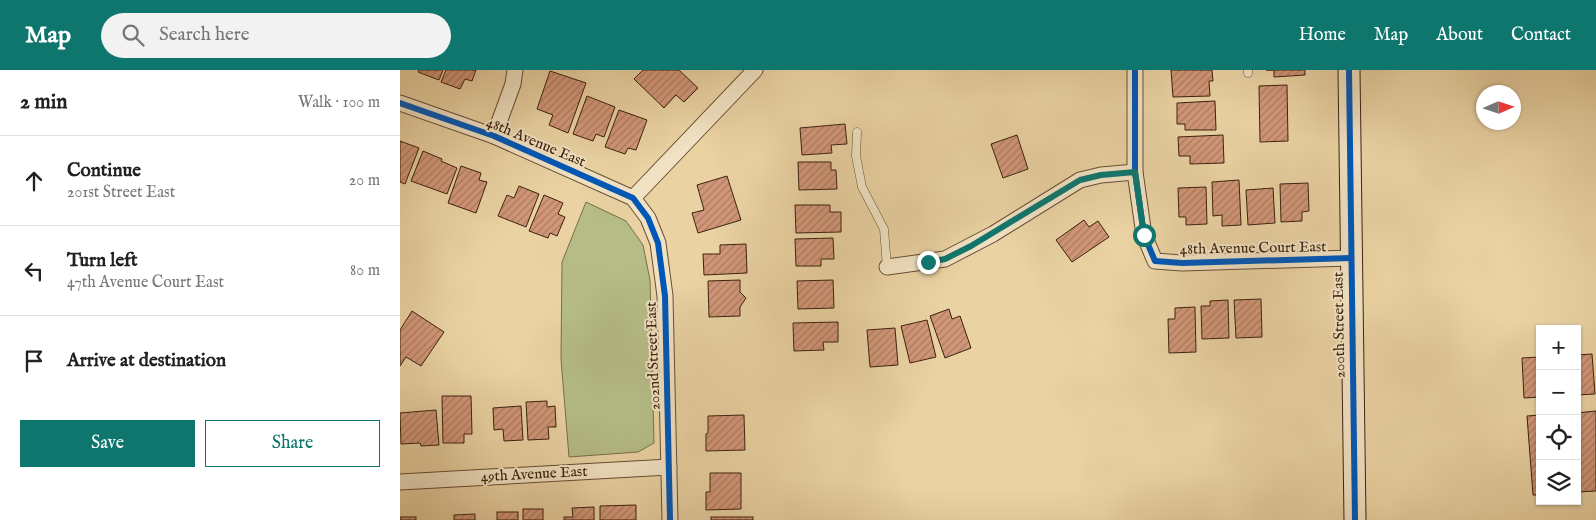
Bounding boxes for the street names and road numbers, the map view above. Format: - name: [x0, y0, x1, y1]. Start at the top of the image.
- street label: 48th Avenue East: [483, 113, 589, 171]
- street label: 48th Avenue Court East: [1180, 237, 1326, 259]
- street label: 200th Street East: [1329, 272, 1349, 378]
- street label: 202nd Street East: [642, 301, 664, 411]
- street label: 49th Avenue East: [480, 462, 588, 486]

